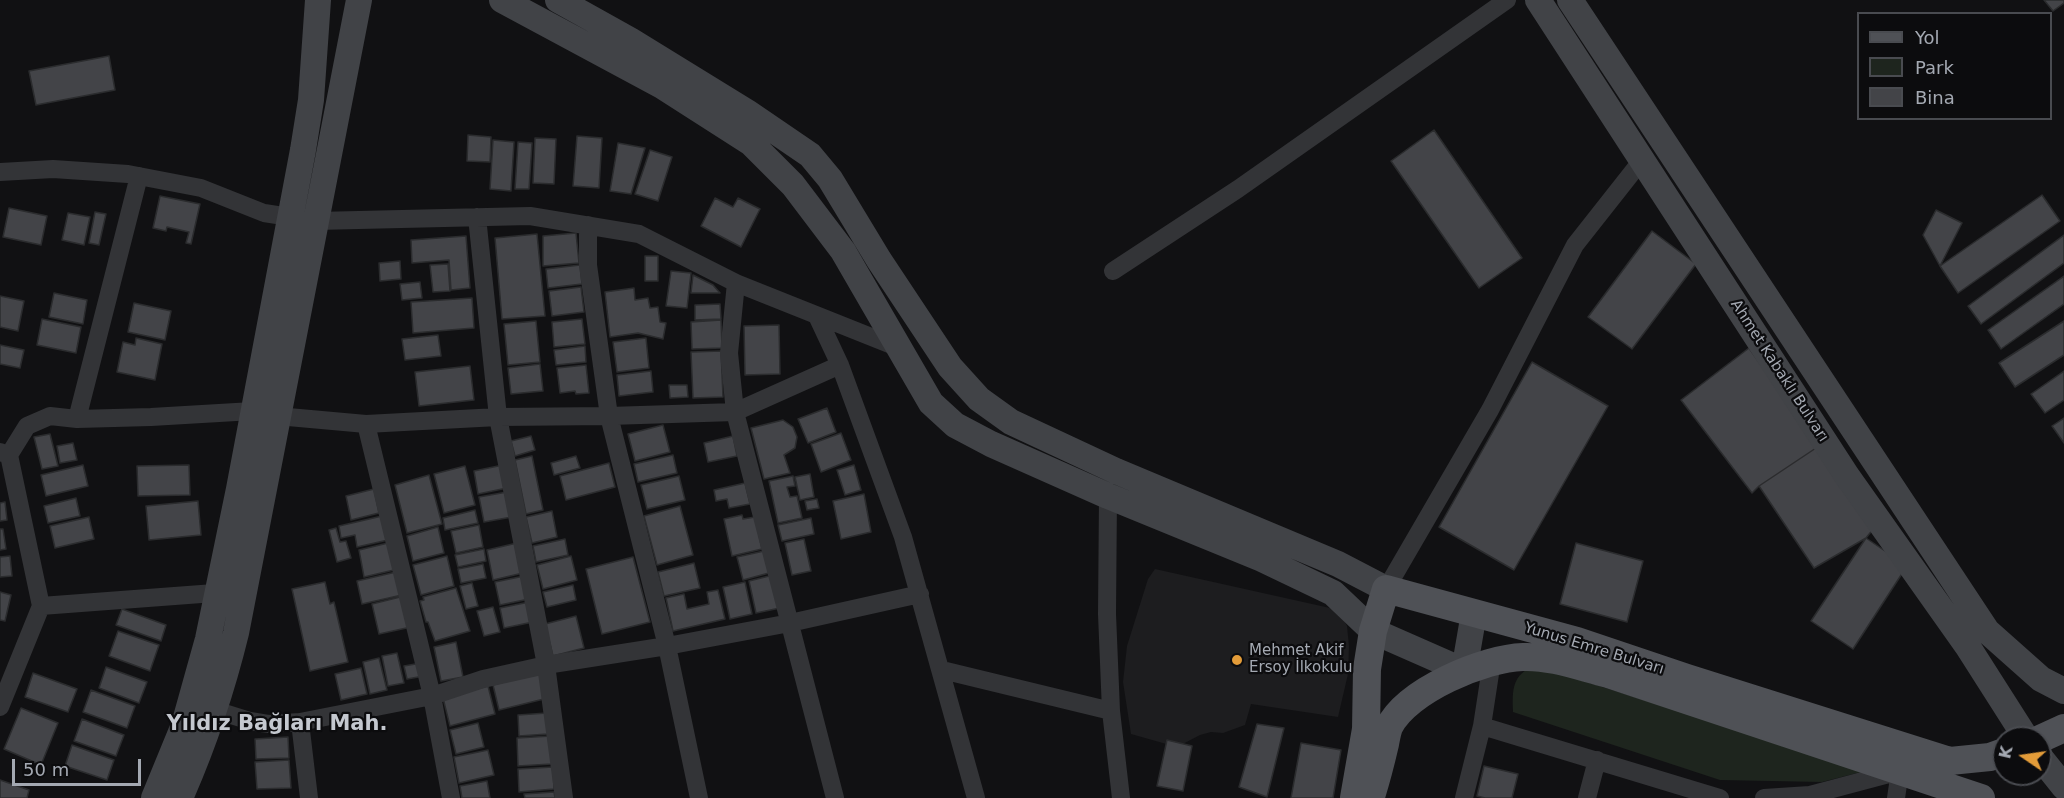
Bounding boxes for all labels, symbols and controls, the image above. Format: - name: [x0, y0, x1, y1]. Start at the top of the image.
- legend: [1857, 12, 2052, 120]
- text: Yol: [1915, 27, 1940, 48]
- text: Park: [1915, 57, 1954, 78]
- text: Bina: [1915, 87, 1955, 108]
- street label: Ahmet Kabaklı Bulvarı: [1726, 297, 1832, 445]
- street label: Yunus Emre Bulvarı: [1522, 619, 1666, 679]
- place label: Mehmet Akif Ersoy İlkokulu: [1249, 642, 1353, 677]
- marker: Mehmet Akif Ersoy İlkokulu: [1230, 653, 1244, 667]
- district label: Yıldız Bağları Mah.: [167, 712, 387, 738]
- north arrow: [1992, 726, 2052, 786]
- text: K: [1995, 744, 2017, 760]
- scale bar: [15, 747, 144, 785]
- text: 50 m: [23, 759, 69, 780]

